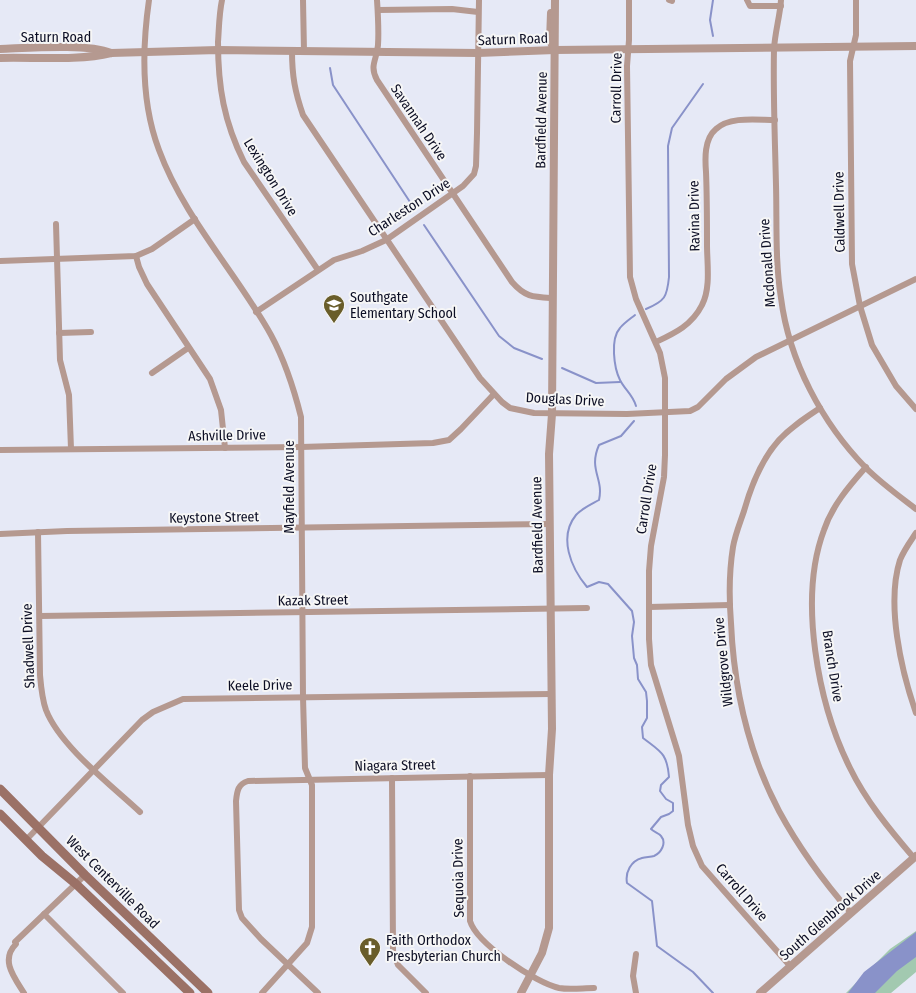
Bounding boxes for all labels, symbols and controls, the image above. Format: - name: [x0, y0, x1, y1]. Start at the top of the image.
- street label: Saturn Road: [21, 29, 91, 46]
- street label: Saturn Road: [478, 30, 548, 49]
- street label: Carroll Drive: [607, 52, 626, 124]
- street label: Bardfield Avenue: [532, 71, 551, 169]
- street label: Savannah Drive: [387, 81, 450, 164]
- street label: Lexington Drive: [240, 135, 301, 219]
- street label: Caldwell Drive: [830, 171, 849, 253]
- street label: Charleston Drive: [365, 174, 454, 240]
- street label: Ravina Drive: [685, 180, 704, 252]
- street label: Mcdonald Drive: [756, 218, 779, 308]
- place label: Southgate Elementary School: [350, 289, 457, 322]
- school or university icon: Southgate Elementary School: [322, 293, 346, 324]
- street label: Douglas Drive: [525, 389, 605, 410]
- street label: Ashville Drive: [188, 426, 266, 445]
- street label: Mayfield Avenue: [281, 440, 298, 534]
- street label: Carroll Drive: [633, 463, 660, 535]
- street label: Bardfield Avenue: [528, 476, 547, 574]
- street label: Keystone Street: [169, 508, 260, 527]
- street label: Kazak Street: [278, 591, 349, 610]
- street label: Shadwell Drive: [19, 603, 38, 689]
- street label: Wildgrove Drive: [710, 616, 737, 707]
- street label: Branch Drive: [818, 629, 847, 703]
- street label: Keele Drive: [228, 676, 292, 695]
- street label: Niagara Street: [354, 756, 436, 775]
- street label: West Centerville Road: [63, 832, 163, 932]
- street label: Sequoia Drive: [449, 838, 468, 918]
- street label: Carroll Drive: [712, 860, 771, 925]
- street label: South Glenbrook Drive: [776, 867, 885, 964]
- place label: Faith Orthodox Presbyterian Church: [386, 932, 501, 965]
- church icon: Faith Orthodox Presbyterian Church: [358, 936, 382, 967]

